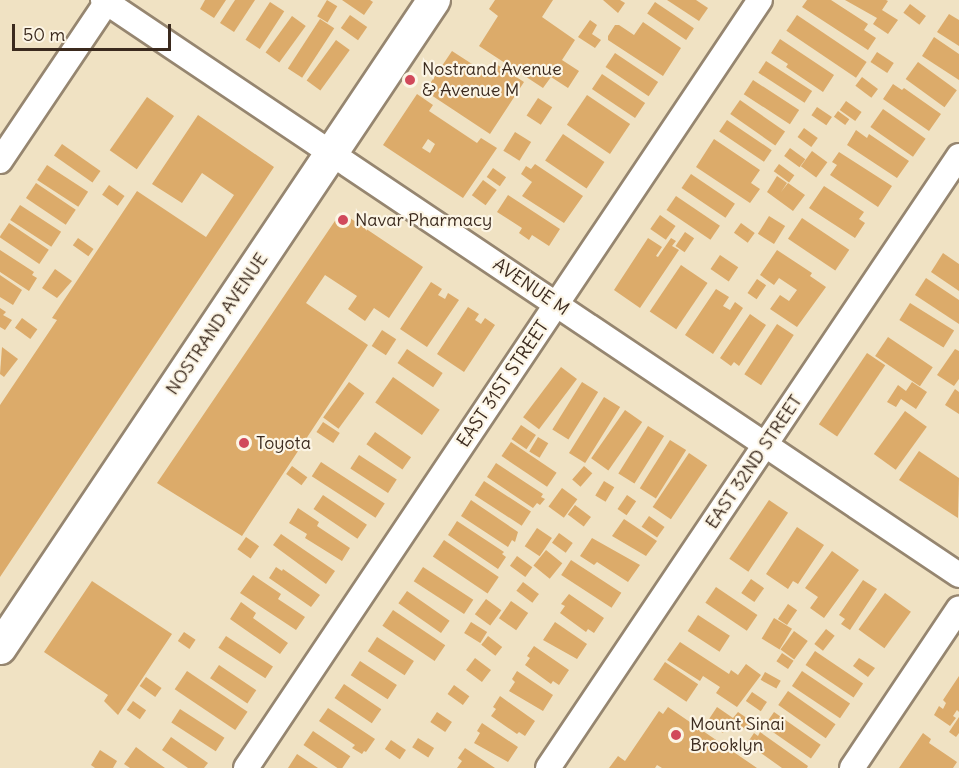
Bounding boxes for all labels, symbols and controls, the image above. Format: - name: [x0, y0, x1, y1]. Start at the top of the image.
- scale bar: [15, 12, 174, 50]
- text: 50 m: [23, 23, 65, 46]
- place label: Nostrand Avenue & Avenue M: [422, 59, 562, 101]
- marker: Nostrand Avenue & Avenue M: [403, 73, 417, 87]
- place label: Navar Pharmacy: [355, 209, 492, 231]
- marker: Navar Pharmacy: [336, 213, 350, 227]
- street label: NOSTRAND AVENUE: [162, 249, 272, 399]
- street label: AVENUE M: [489, 254, 573, 320]
- street label: EAST 31ST STREET: [453, 317, 553, 451]
- street label: EAST 32ND STREET: [701, 391, 807, 533]
- place label: Toyota: [256, 432, 311, 454]
- marker: Toyota: [237, 436, 251, 450]
- place label: Mount Sinai Brooklyn: [690, 714, 784, 756]
- marker: Mount Sinai Brooklyn: [667, 726, 685, 744]

